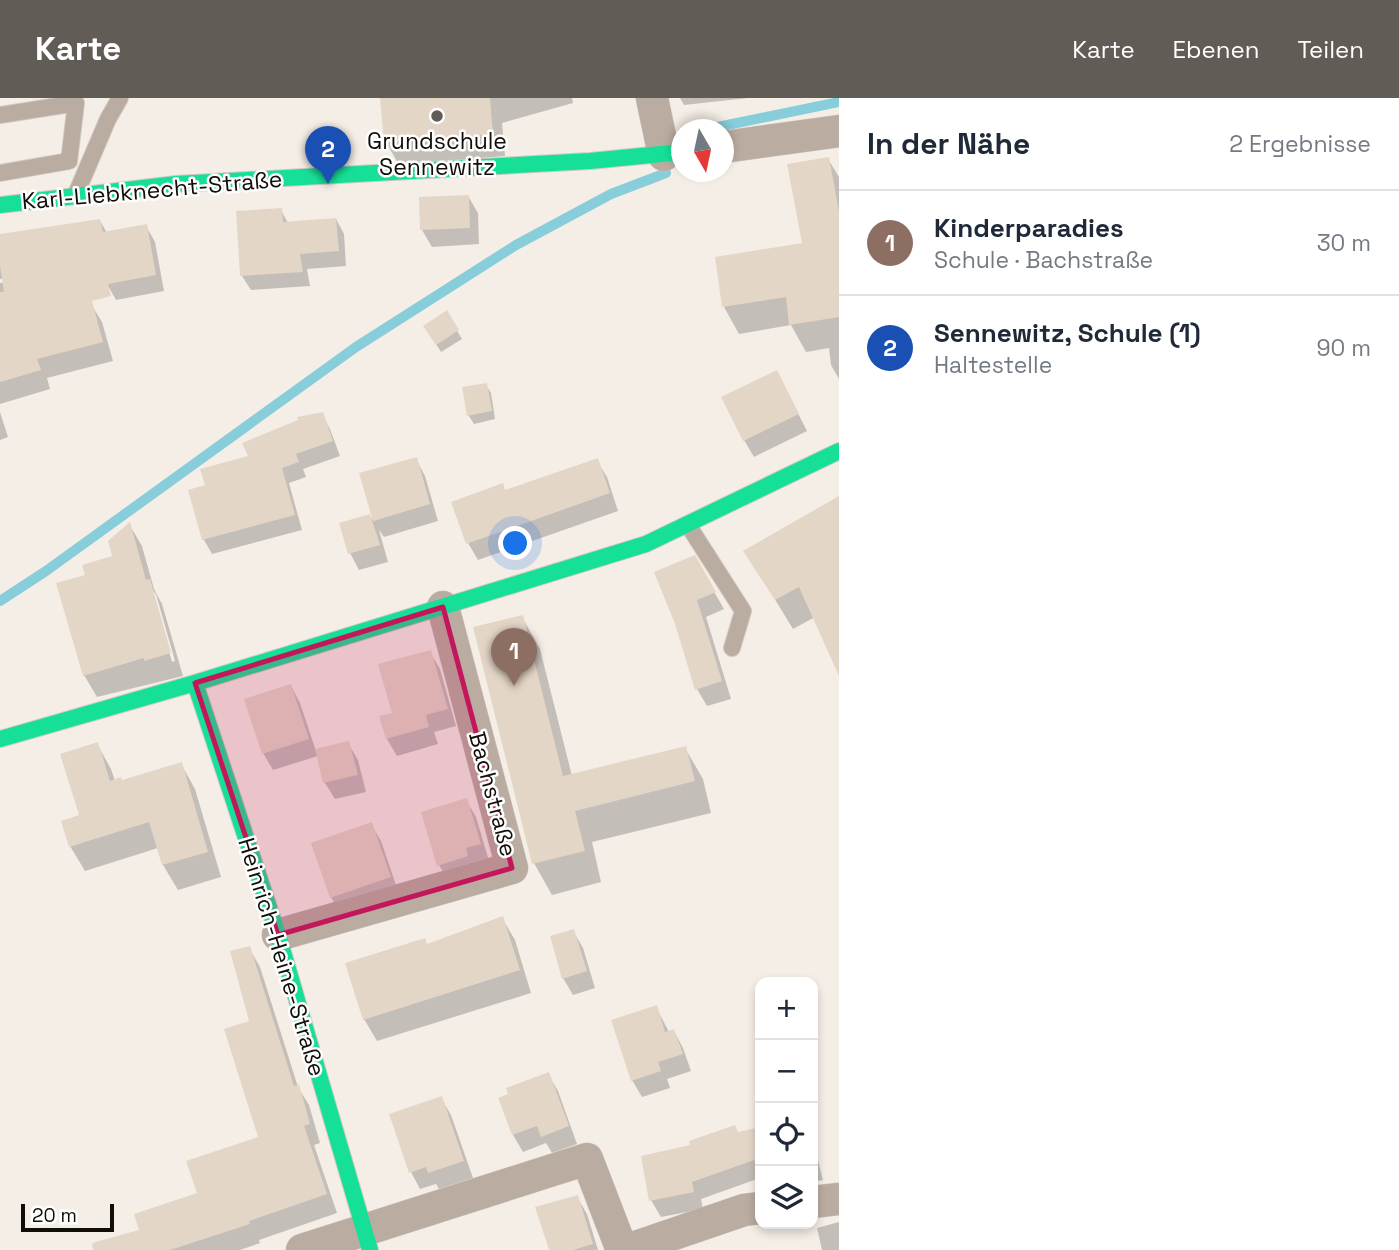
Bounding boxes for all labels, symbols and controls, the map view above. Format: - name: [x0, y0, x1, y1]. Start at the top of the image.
- text: Karte: [35, 28, 121, 70]
- text: Karte: [1072, 34, 1135, 65]
- text: Ebenen: [1173, 34, 1259, 65]
- text: Teilen: [1297, 34, 1364, 65]
- marker: Grundschule Sennewitz: [429, 108, 445, 124]
- north arrow: [671, 119, 734, 182]
- text: In der Nähe: [867, 124, 1030, 163]
- pin: 2: [305, 126, 351, 184]
- place label: Grundschule Sennewitz: [367, 126, 507, 182]
- text: 2 Ergebnisse: [1229, 129, 1371, 159]
- street label: Karl-Liebknecht-Straße: [21, 164, 283, 216]
- text: Kinderparadies: [934, 211, 1124, 245]
- text: 1: [885, 228, 895, 258]
- text: 30 m: [1317, 228, 1371, 258]
- text: Schule · Bachstraße: [934, 245, 1153, 275]
- text: Sennewitz, Schule (1): [934, 316, 1201, 350]
- text: 2: [883, 333, 897, 363]
- text: 90 m: [1316, 333, 1371, 363]
- text: Haltestelle: [934, 350, 1052, 380]
- your location: [498, 526, 532, 560]
- pin: 1: [491, 628, 537, 686]
- street label: Bachstraße: [462, 728, 524, 860]
- street label: Heinrich-Heine-Straße: [231, 834, 333, 1080]
- map controls: [755, 977, 818, 1229]
- button: +: [755, 977, 818, 1040]
- button: −: [755, 1040, 818, 1103]
- button: locate: [755, 1103, 818, 1166]
- button: layers: [755, 1166, 818, 1229]
- scale bar: [21, 1201, 114, 1233]
- text: 20 m: [32, 1203, 77, 1228]

